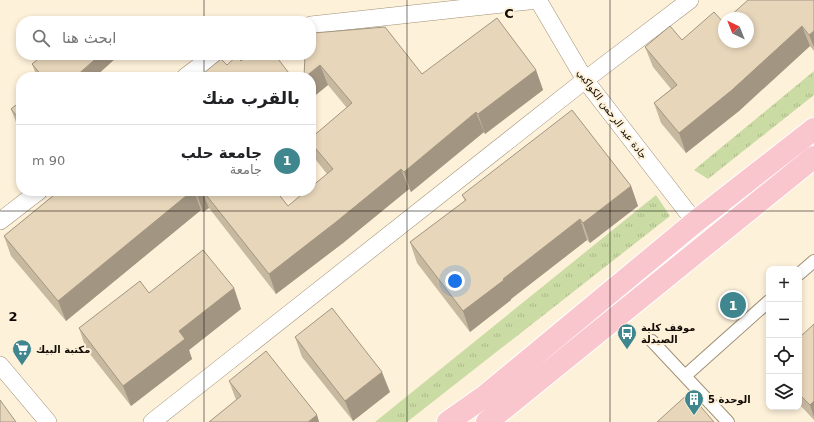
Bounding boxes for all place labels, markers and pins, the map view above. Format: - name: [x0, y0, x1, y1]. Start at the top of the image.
- pin: 1: [720, 290, 746, 320]
- bus stop icon: موقف كلية الصيدلة: [616, 322, 638, 350]
- place label: موقف كلية الصيدلة: [641, 322, 695, 345]
- supermarket icon: مكتبة البيك: [11, 338, 33, 366]
- place label: مكتبة البيك: [36, 344, 90, 355]
- building icon: الوحدة 5: [683, 388, 705, 416]
- place label: الوحدة 5: [708, 394, 751, 406]

